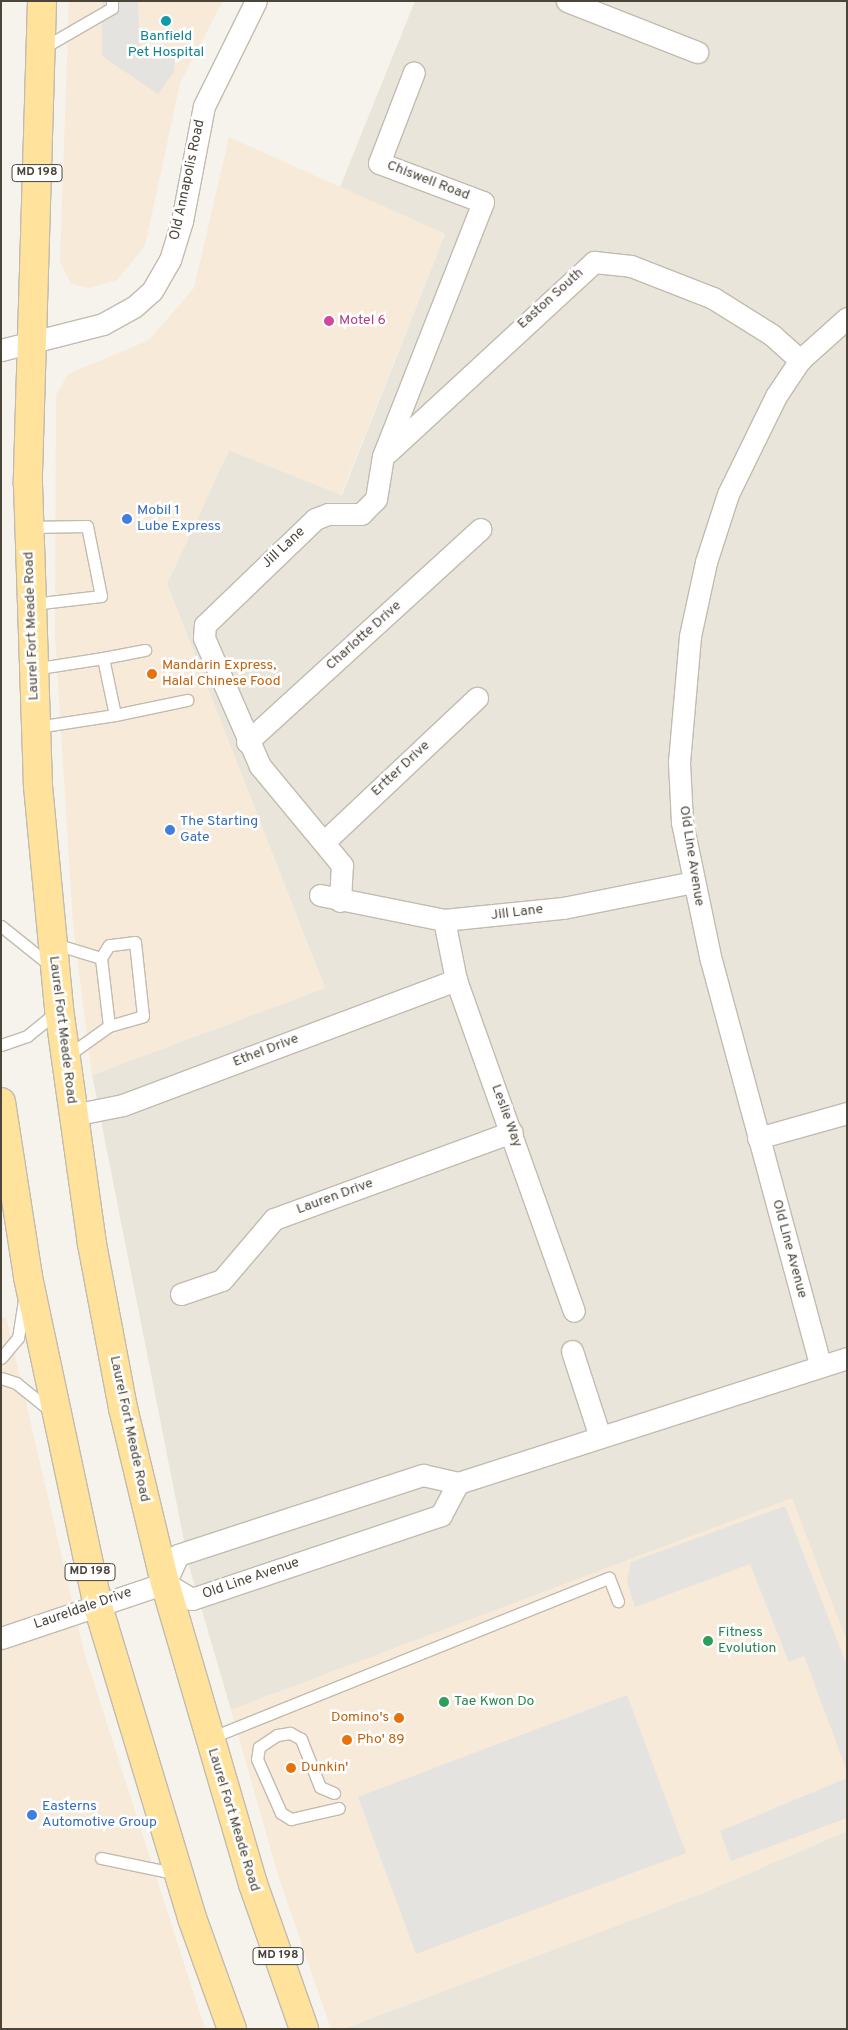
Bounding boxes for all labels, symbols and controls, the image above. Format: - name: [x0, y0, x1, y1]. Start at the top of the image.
- marker: Banfield Pet Hospital: [160, 15, 172, 27]
- place label: Banfield Pet Hospital: [128, 29, 204, 62]
- street label: Old Annapolis Road: [167, 118, 209, 242]
- street label: Chiswell Road: [384, 158, 472, 204]
- road number: MD 198: [11, 164, 63, 182]
- street label: Easton South: [515, 265, 587, 333]
- place label: Motel 6: [339, 313, 386, 329]
- marker: Motel 6: [323, 315, 335, 327]
- place label: Mobil 1 Lube Express: [137, 503, 221, 536]
- marker: Mobil 1 Lube Express: [121, 513, 133, 525]
- street label: Jill Lane: [259, 524, 309, 572]
- street label: Laurel Fort Meade Road: [21, 551, 43, 701]
- street label: Charlotte Drive: [323, 598, 405, 674]
- place label: Mandarin Express, Halal Chinese Food: [162, 658, 281, 690]
- marker: Mandarin Express, Halal Chinese Food: [146, 668, 158, 680]
- street label: Ertter Drive: [368, 738, 434, 800]
- street label: Old Line Avenue: [675, 804, 707, 908]
- place label: The Starting Gate: [180, 814, 258, 846]
- marker: The Starting Gate: [164, 824, 176, 836]
- street label: Jill Lane: [490, 901, 544, 925]
- street label: Laurel Fort Meade Road: [45, 955, 79, 1105]
- street label: Ethel Drive: [231, 1031, 301, 1071]
- street label: Leslie Way: [487, 1082, 525, 1150]
- street label: Lauren Drive: [294, 1175, 376, 1219]
- street label: Old Line Avenue: [768, 1197, 810, 1301]
- street label: Laurel Fort Meade Road: [105, 1354, 153, 1504]
- street label: Old Line Avenue: [200, 1554, 302, 1604]
- road number: MD 198: [64, 1562, 116, 1581]
- street label: Laureldale Drive: [32, 1584, 134, 1634]
- place label: Fitness Evolution: [718, 1625, 776, 1658]
- marker: Fitness Evolution: [702, 1635, 714, 1647]
- place label: Tae Kwon Do: [454, 1694, 534, 1710]
- marker: Tae Kwon Do: [438, 1696, 450, 1708]
- place label: Domino's: [331, 1710, 389, 1726]
- marker: Domino's: [393, 1712, 405, 1724]
- place label: Pho' 89: [357, 1732, 405, 1748]
- marker: Pho' 89: [341, 1734, 353, 1746]
- street label: Laurel Fort Meade Road: [203, 1746, 263, 1894]
- place label: Dunkin': [301, 1760, 348, 1776]
- marker: Dunkin': [285, 1762, 297, 1774]
- place label: Easterns Automotive Group: [42, 1799, 157, 1831]
- marker: Easterns Automotive Group: [26, 1809, 38, 1821]
- road number: MD 198: [252, 1946, 304, 1965]

